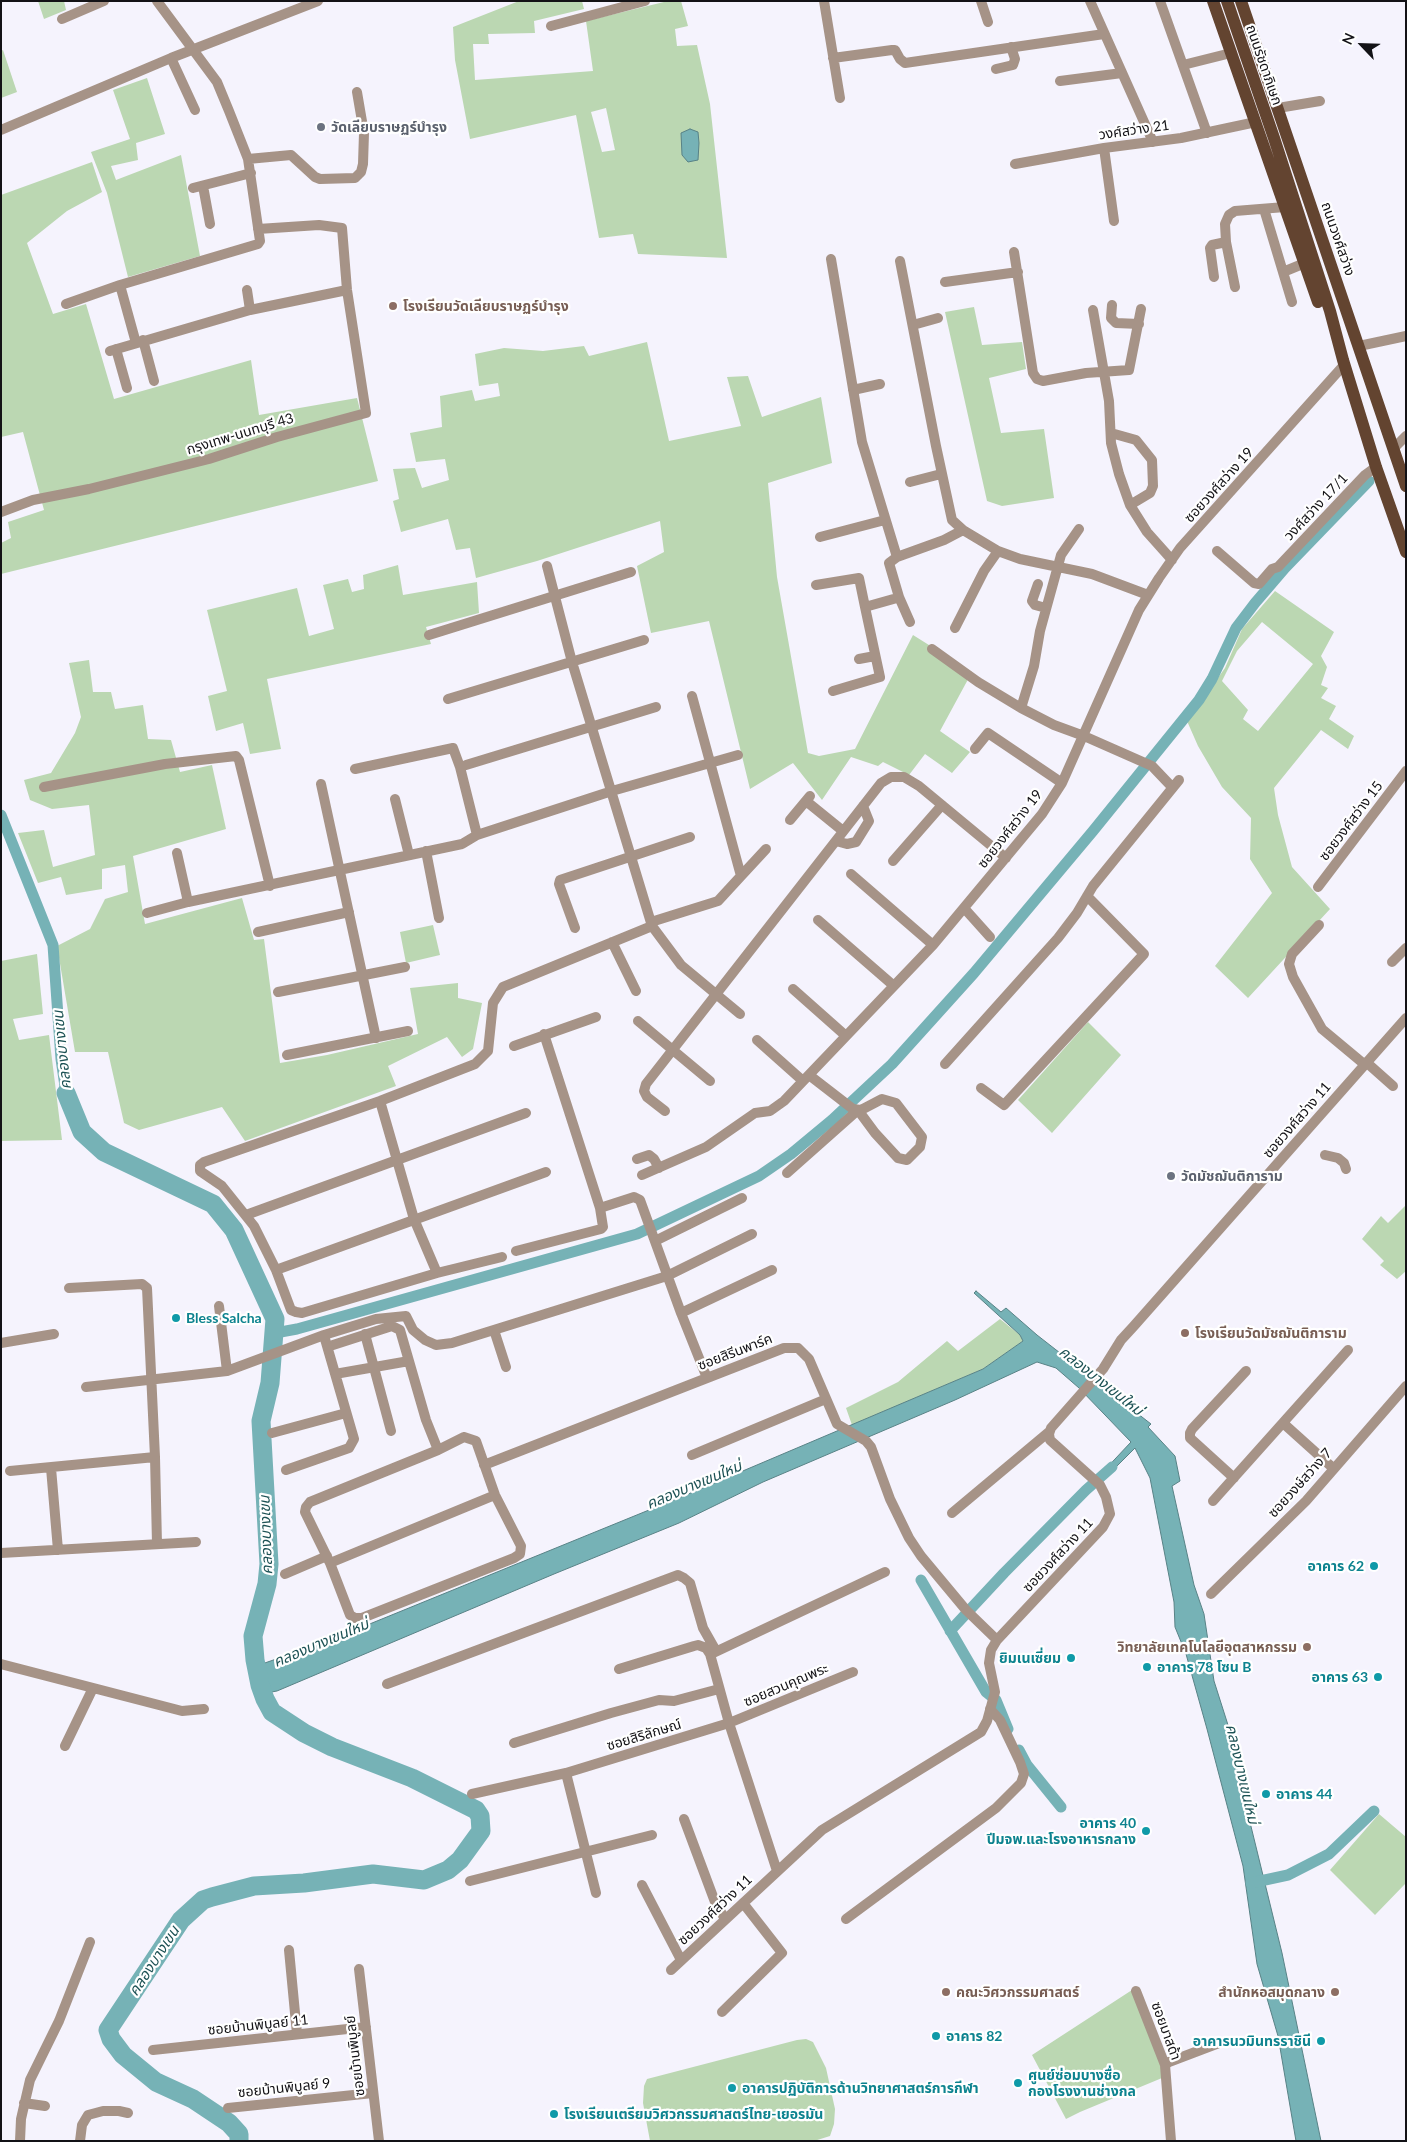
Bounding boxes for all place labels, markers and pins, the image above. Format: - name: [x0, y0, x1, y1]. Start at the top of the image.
- place label: วัดเลียบราษฏร์บำรุง: [331, 119, 447, 135]
- marker: วัดเลียบราษฏร์บำรุง: [315, 121, 327, 133]
- place label: โรงเรียนวัดเลียบราษฏร์บำรุง: [403, 298, 569, 314]
- marker: โรงเรียนวัดเลียบราษฏร์บำรุง: [387, 300, 399, 312]
- place label: วัดมัชฌันติการาม: [1181, 1168, 1283, 1184]
- marker: วัดมัชฌันติการาม: [1165, 1170, 1177, 1182]
- place label: Bless Salcha: [186, 1310, 262, 1326]
- marker: Bless Salcha: [170, 1312, 182, 1324]
- place label: โรงเรียนวัดมัชฌันติการาม: [1195, 1325, 1347, 1341]
- marker: โรงเรียนวัดมัชฌันติการาม: [1179, 1327, 1191, 1339]
- place label: อาคาร 62: [1308, 1558, 1364, 1574]
- marker: อาคาร 62: [1368, 1560, 1380, 1572]
- place label: วิทยาลัยเทคโนโลยีอุตสาหกรรม: [1117, 1639, 1297, 1655]
- marker: วิทยาลัยเทคโนโลยีอุตสาหกรรม: [1301, 1641, 1313, 1653]
- place label: ยิมเนเซี่ยม: [999, 1650, 1061, 1666]
- marker: ยิมเนเซี่ยม: [1065, 1652, 1077, 1664]
- place label: อาคาร 78 โซน B: [1157, 1659, 1251, 1675]
- marker: อาคาร 78 โซน B: [1141, 1661, 1153, 1673]
- place label: อาคาร 63: [1312, 1669, 1368, 1685]
- marker: อาคาร 63: [1372, 1671, 1384, 1683]
- place label: อาคาร 44: [1276, 1786, 1332, 1802]
- marker: อาคาร 44: [1260, 1788, 1272, 1800]
- place label: อาคาร 40 ปีมจพ.และโรงอาหารกลาง: [987, 1815, 1136, 1848]
- marker: อาคาร 40 ปีมจพ.และโรงอาหารกลาง: [1140, 1825, 1152, 1837]
- place label: คณะวิศวกรรมศาสตร์: [956, 1984, 1079, 2000]
- place label: สำนักหอสมุดกลาง: [1218, 1984, 1325, 2000]
- marker: คณะวิศวกรรมศาสตร์: [940, 1986, 952, 1998]
- marker: สำนักหอสมุดกลาง: [1329, 1986, 1341, 1998]
- place label: อาคาร 82: [946, 2028, 1002, 2044]
- marker: อาคาร 82: [930, 2030, 942, 2042]
- place label: อาคารนวมินทรราชินี: [1193, 2033, 1311, 2049]
- marker: อาคารนวมินทรราชินี: [1315, 2035, 1327, 2047]
- place label: ศูนย์ซ่อมบางซื่อ กองโรงงานช่างกล: [1028, 2067, 1136, 2100]
- marker: ศูนย์ซ่อมบางซื่อ กองโรงงานช่างกล: [1012, 2077, 1024, 2089]
- place label: อาคารปฏิบัติการด้านวิทยาศาสตร์การกีฬา: [742, 2080, 979, 2096]
- marker: อาคารปฏิบัติการด้านวิทยาศาสตร์การกีฬา: [726, 2082, 738, 2094]
- place label: โรงเรียนเตรียมวิศวกรรมศาสตร์ไทย-เยอรมัน: [564, 2106, 823, 2122]
- marker: โรงเรียนเตรียมวิศวกรรมศาสตร์ไทย-เยอรมัน: [548, 2108, 560, 2120]

